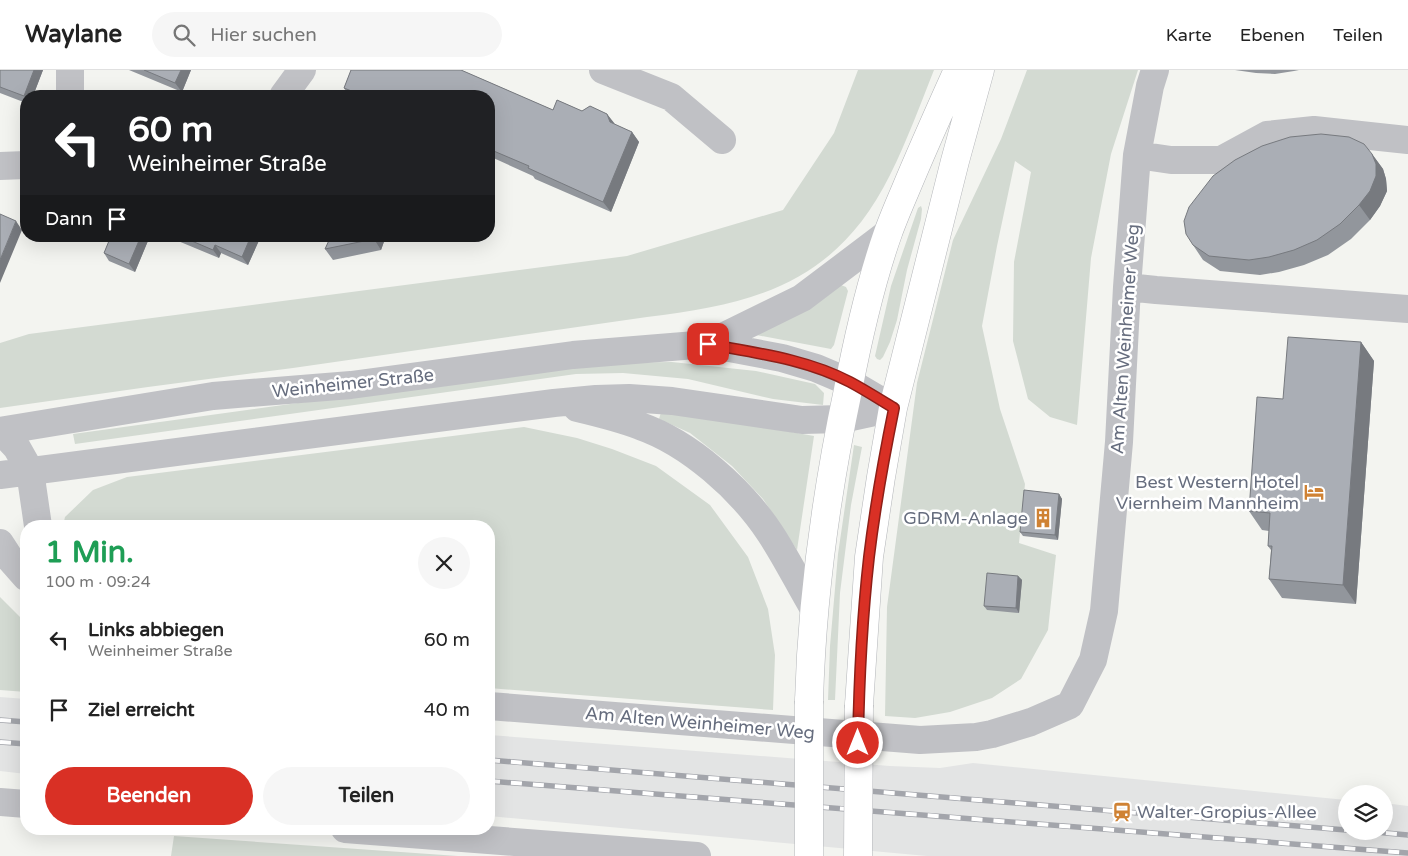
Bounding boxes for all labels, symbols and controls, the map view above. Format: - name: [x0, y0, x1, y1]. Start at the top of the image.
- search box: [152, 12, 502, 57]
- text: Waylane: [25, 20, 122, 49]
- icon: search: [170, 21, 198, 49]
- text: Hier suchen: [210, 24, 317, 46]
- text: Karte: [1166, 24, 1212, 46]
- text: Ebenen: [1240, 24, 1305, 46]
- text: Teilen: [1333, 24, 1383, 46]
- text: 60 m: [128, 109, 213, 151]
- icon: left: [45, 110, 110, 175]
- text: Weinheimer Straße: [128, 151, 327, 177]
- icon: arrive: [103, 205, 131, 233]
- text: Dann: [45, 208, 93, 230]
- street label: Am Alten Weinheimer Weg: [1106, 223, 1144, 455]
- pin: [687, 323, 729, 365]
- icon: arrive: [694, 330, 722, 358]
- street label: Weinheimer Straße: [271, 364, 435, 402]
- place label: Best Western Hotel Viernheim Mannheim: [1116, 471, 1299, 514]
- hotel icon: Best Western Hotel Viernheim Mannheim: [1303, 481, 1325, 503]
- place label: GDRM-Anlage: [903, 507, 1028, 529]
- building icon: GDRM-Anlage: [1032, 507, 1054, 529]
- text: 1 Min.: [45, 534, 134, 571]
- button: close: [418, 537, 470, 589]
- text: 100 m · 09:24: [45, 572, 151, 592]
- text: Links abbiegen: [88, 619, 224, 641]
- icon: left: [45, 626, 73, 654]
- text: 60 m: [424, 629, 470, 651]
- text: Weinheimer Straße: [88, 641, 233, 661]
- icon: arrive: [45, 696, 73, 724]
- text: Ziel erreicht: [88, 699, 195, 721]
- text: 40 m: [424, 699, 470, 721]
- street label: Am Alten Weinheimer Weg: [584, 702, 816, 744]
- position arrow: [831, 716, 883, 768]
- button: Beenden: [45, 767, 253, 825]
- button: Teilen: [263, 767, 470, 825]
- map controls: [1338, 785, 1393, 840]
- button: layers: [1338, 785, 1393, 840]
- station icon: Walter-Gropius-Allee: [1111, 801, 1133, 823]
- place label: Walter-Gropius-Allee: [1137, 801, 1317, 823]

